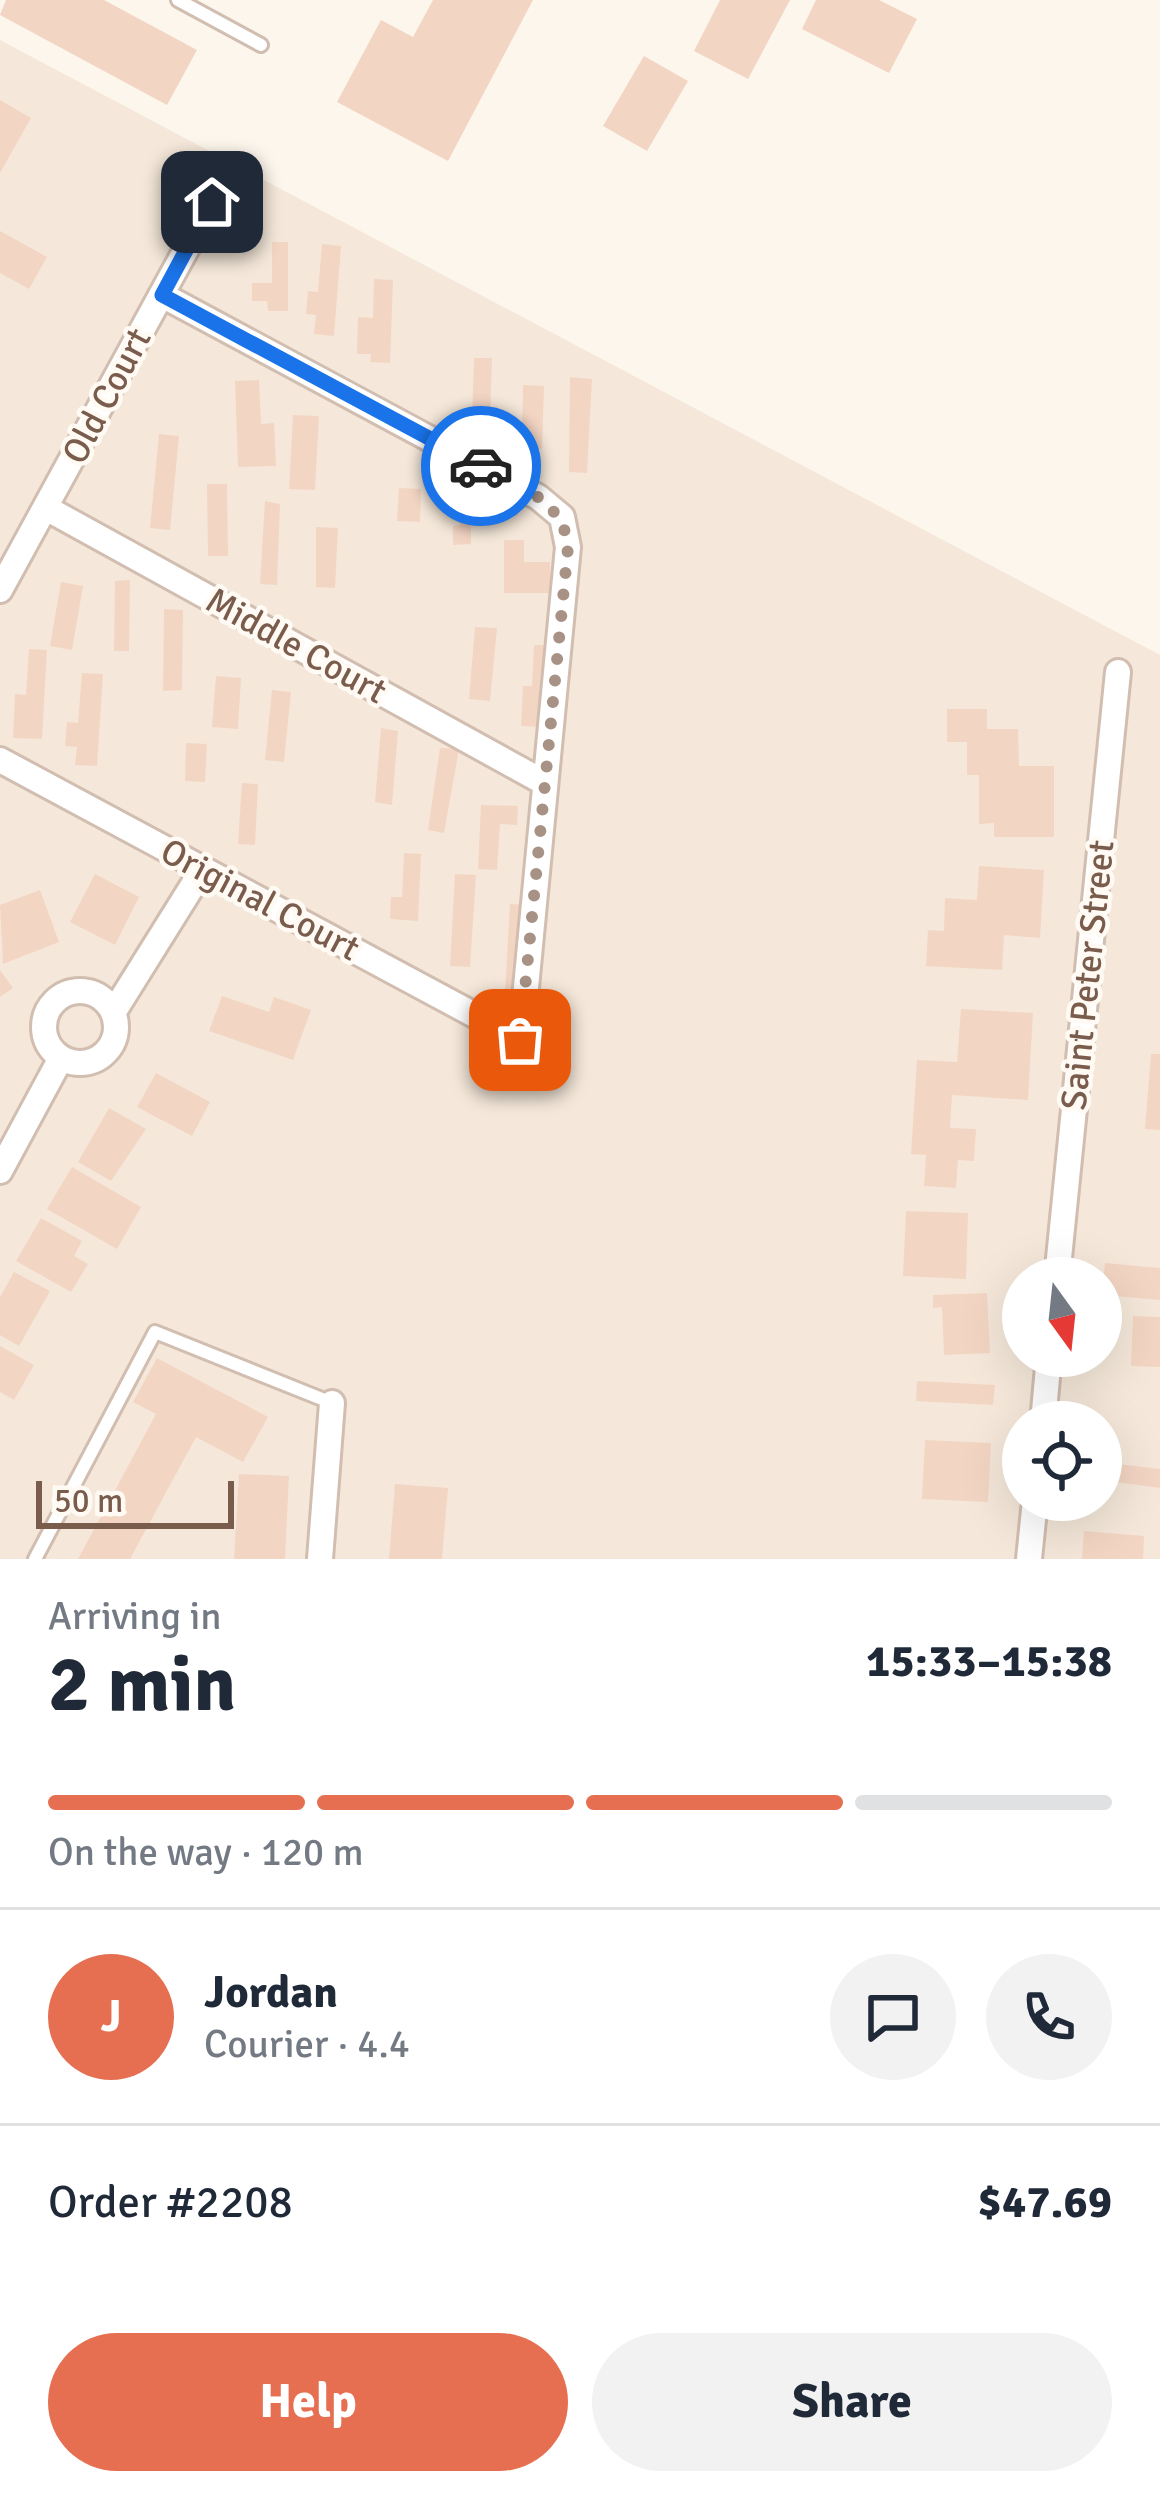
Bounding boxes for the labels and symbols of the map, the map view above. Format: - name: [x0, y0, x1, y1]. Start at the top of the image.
- pin: [161, 151, 263, 253]
- street label: Old Court: [53, 320, 161, 472]
- courier: [421, 406, 541, 526]
- street label: Middle Court: [198, 578, 394, 714]
- street label: Original Court: [153, 829, 367, 971]
- street label: Saint Peter Street: [1051, 838, 1125, 1112]
- pin: [469, 989, 571, 1091]
- north arrow: [1002, 1257, 1122, 1377]
- scale bar: [36, 1475, 234, 1528]

